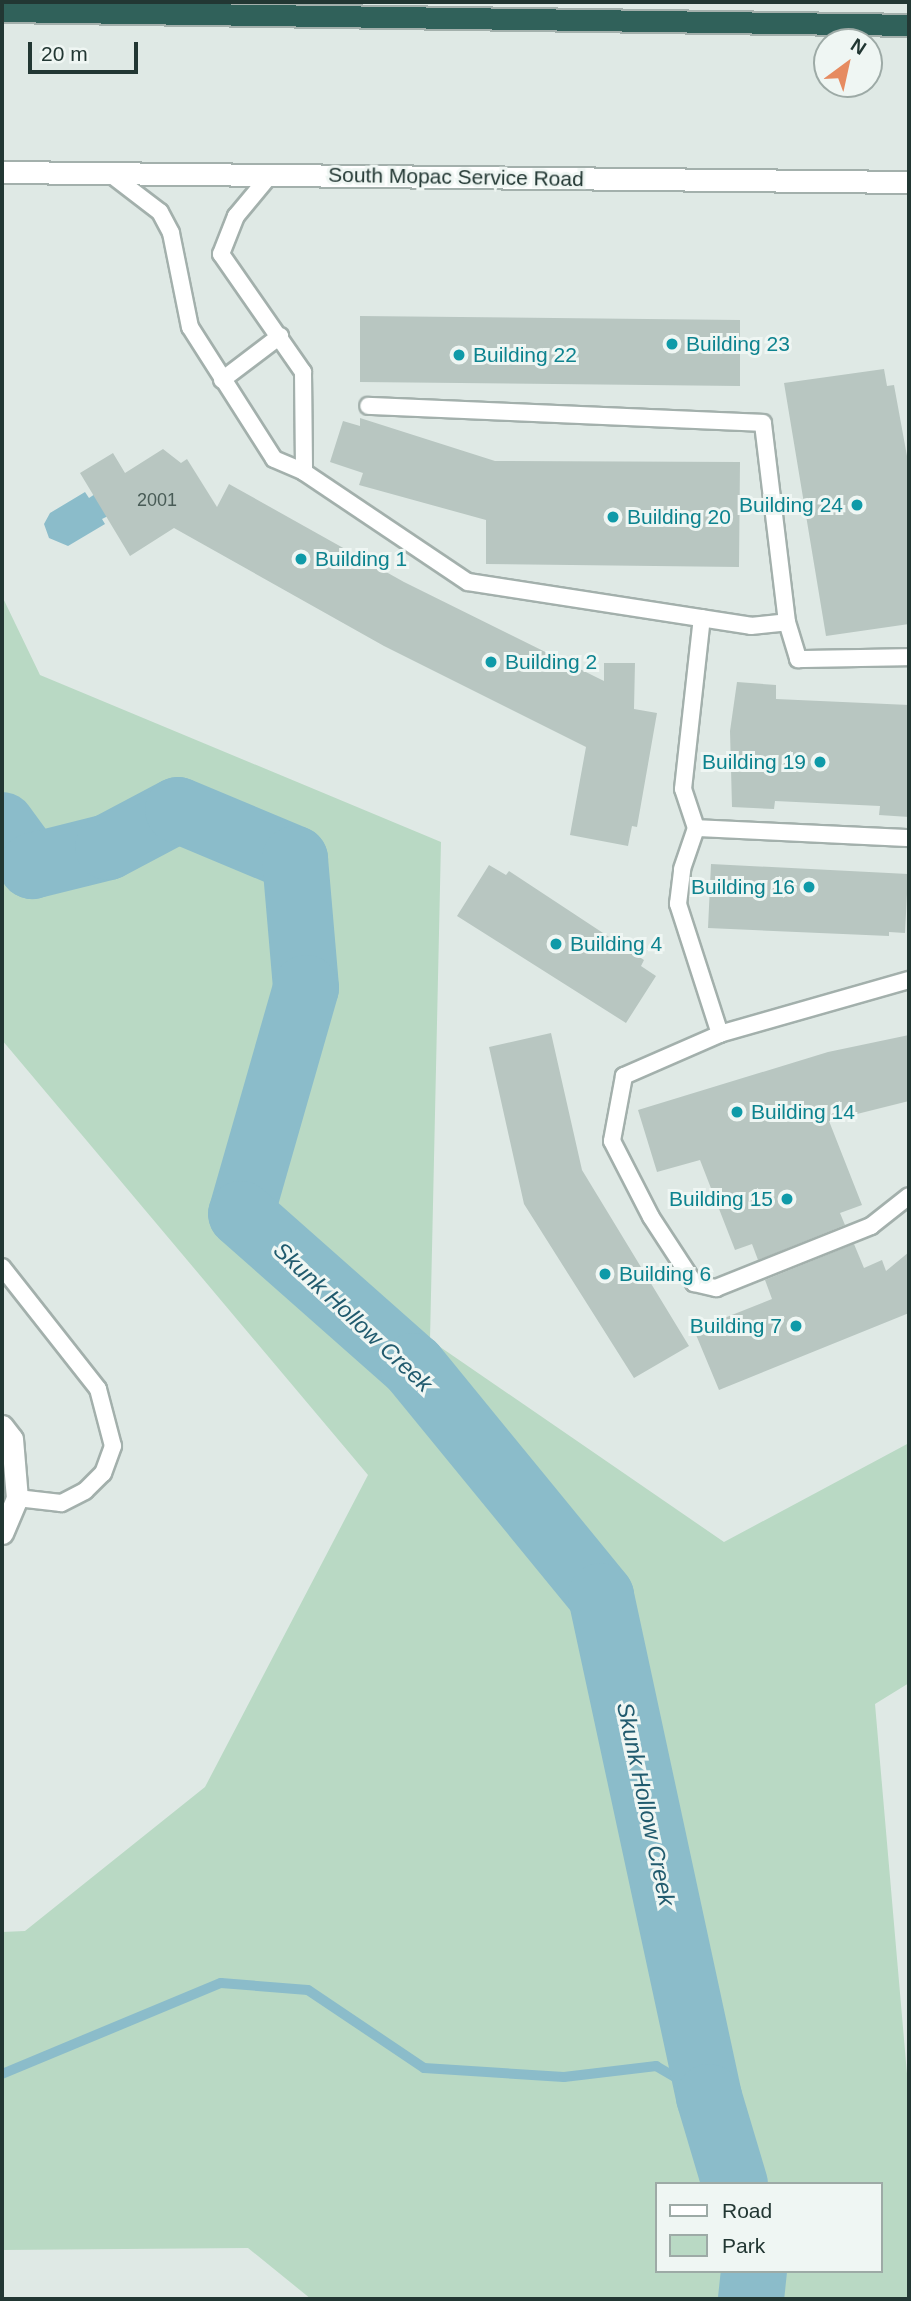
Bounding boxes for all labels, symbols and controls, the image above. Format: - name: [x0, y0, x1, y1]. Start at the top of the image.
- scale bar: [32, 28, 142, 72]
- north arrow: [813, 28, 883, 98]
- text: N: [847, 34, 870, 59]
- text: 20 m: [41, 42, 88, 65]
- street label: South Mopac Service Road: [328, 162, 584, 192]
- place label: Building 23: [686, 331, 790, 357]
- marker: Building 23: [664, 336, 680, 352]
- place label: Building 22: [473, 342, 577, 368]
- marker: Building 22: [451, 347, 467, 363]
- house number: 2001: [137, 489, 177, 511]
- place label: Building 24: [739, 492, 843, 518]
- marker: Building 24: [849, 497, 865, 513]
- place label: Building 20: [627, 504, 731, 530]
- marker: Building 20: [605, 509, 621, 525]
- place label: Building 1: [315, 546, 407, 572]
- marker: Building 1: [293, 551, 309, 567]
- place label: Building 2: [505, 649, 597, 675]
- marker: Building 2: [483, 654, 499, 670]
- place label: Building 19: [702, 749, 806, 775]
- marker: Building 19: [812, 754, 828, 770]
- place label: Building 16: [691, 874, 795, 900]
- marker: Building 16: [801, 879, 817, 895]
- place label: Building 4: [570, 931, 662, 957]
- marker: Building 4: [548, 936, 564, 952]
- place label: Building 14: [751, 1099, 855, 1125]
- marker: Building 14: [729, 1104, 745, 1120]
- place label: Building 15: [669, 1186, 773, 1212]
- marker: Building 15: [779, 1191, 795, 1207]
- water label: Skunk Hollow Creek: [268, 1236, 438, 1398]
- place label: Building 6: [619, 1261, 711, 1287]
- marker: Building 6: [597, 1266, 613, 1282]
- place label: Building 7: [690, 1313, 782, 1339]
- marker: Building 7: [788, 1318, 804, 1334]
- water label: Skunk Hollow Creek: [611, 1700, 681, 1908]
- legend: [656, 2182, 883, 2273]
- text: Road: [722, 2199, 772, 2222]
- text: Park: [722, 2234, 765, 2257]

